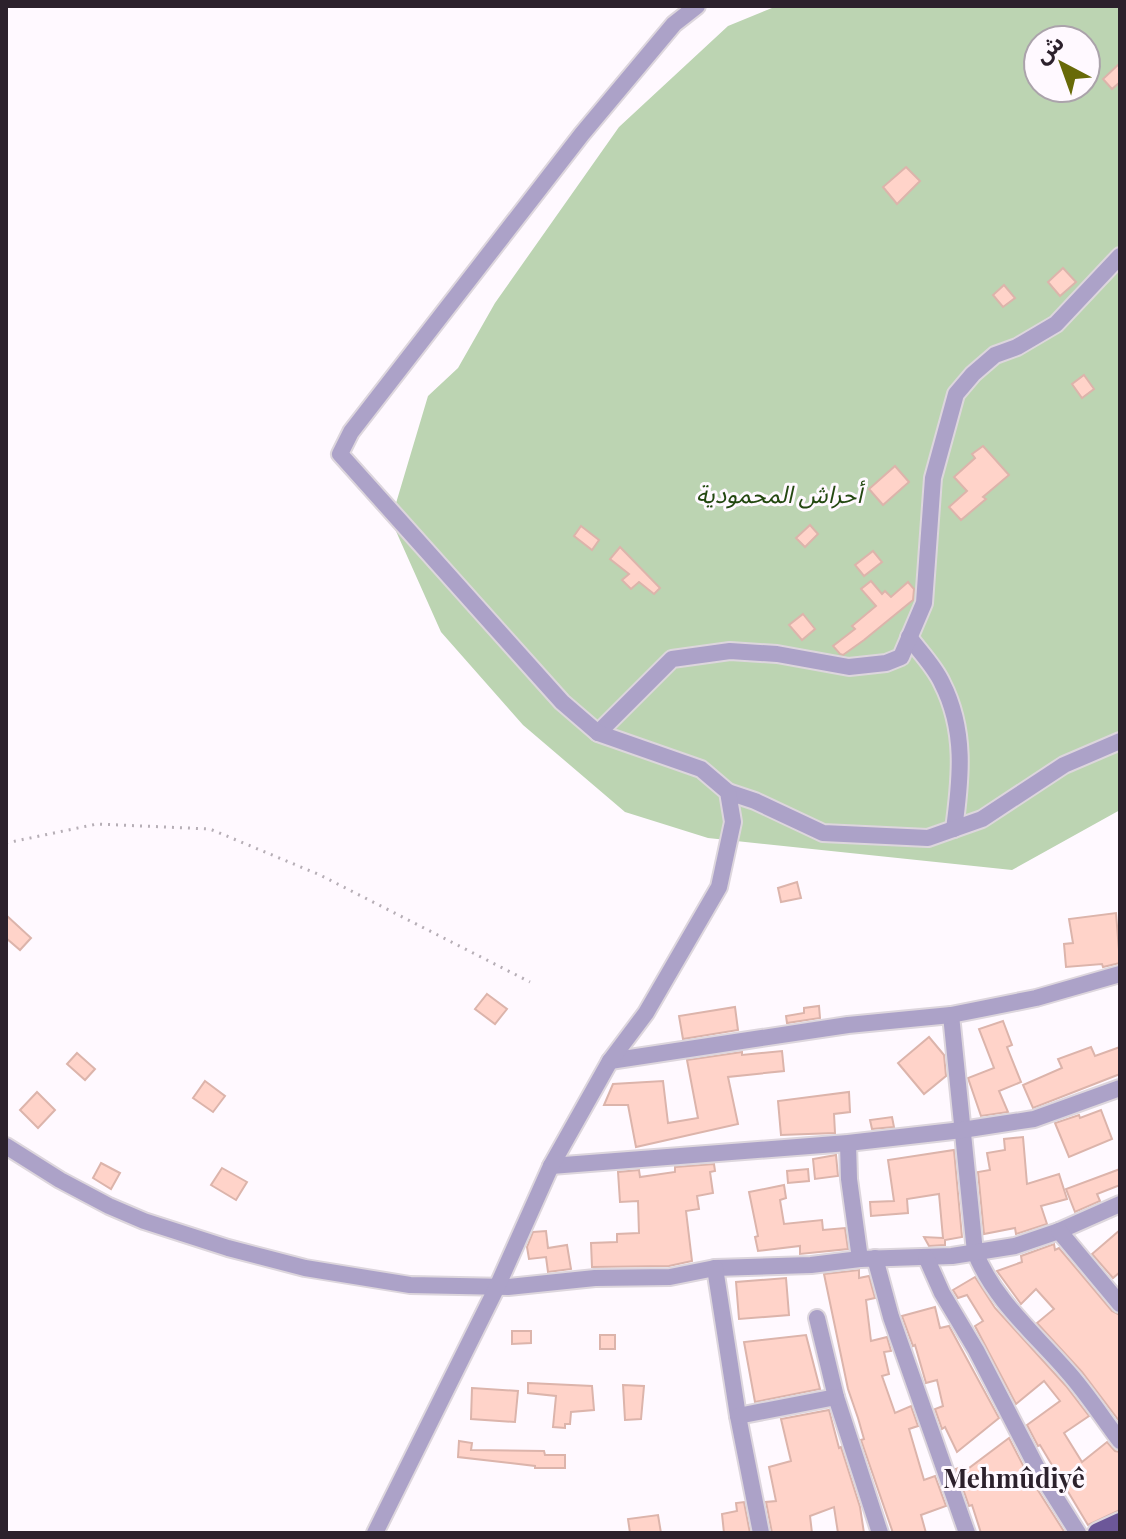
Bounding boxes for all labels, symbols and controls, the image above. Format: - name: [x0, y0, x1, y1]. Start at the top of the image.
- north arrow: [1022, 24, 1102, 104]
- text: ش: [1027, 27, 1069, 69]
- park label: أحراش المحمودية: [696, 477, 866, 509]
- district label: Mehmûdiyê: [943, 1460, 1085, 1495]

